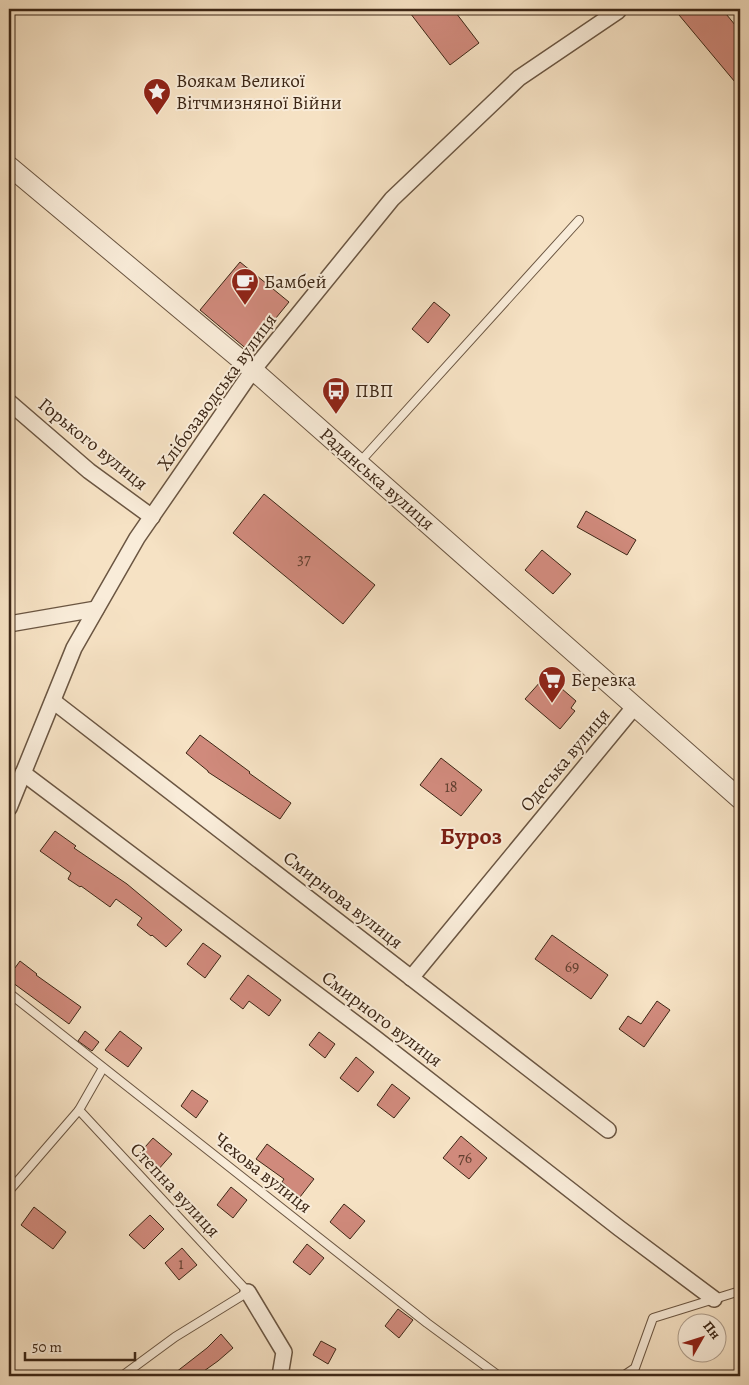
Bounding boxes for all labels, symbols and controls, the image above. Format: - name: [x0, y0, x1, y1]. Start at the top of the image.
- place label: Воякам Великої Вітчмизняної Війни: [176, 68, 342, 116]
- place icon: Воякам Великої Вітчмизняної Війни: [142, 77, 172, 116]
- cafe icon: Бамбей: [230, 267, 260, 306]
- place label: Бамбей: [264, 269, 327, 295]
- street label: Хлібозаводська вулиця: [151, 308, 283, 476]
- bus stop icon: ПВП: [321, 376, 351, 415]
- place label: ПВП: [355, 378, 393, 404]
- street label: Горького вулиця: [33, 392, 153, 496]
- street label: Радянська вулиця: [314, 422, 440, 536]
- house number: 37: [297, 548, 311, 570]
- supermarket icon: Березка: [537, 665, 567, 704]
- place label: Березка: [571, 667, 636, 693]
- street label: Одеська вулиця: [514, 703, 616, 817]
- house number: 18: [444, 776, 458, 798]
- district label: Буроз: [440, 820, 502, 852]
- street label: Смирнова вулиця: [278, 845, 408, 955]
- house number: 69: [565, 956, 579, 978]
- street label: Смирного вулиця: [316, 965, 448, 1073]
- street label: Чехова вулиця: [209, 1127, 317, 1219]
- street label: Степна вулиця: [124, 1137, 226, 1243]
- house number: 76: [458, 1147, 472, 1169]
- house number: 1: [178, 1253, 184, 1275]
- north arrow: [676, 1312, 726, 1362]
- text: Пн: [699, 1317, 725, 1343]
- scale bar: [25, 1330, 135, 1362]
- text: 50 m: [32, 1337, 62, 1357]

